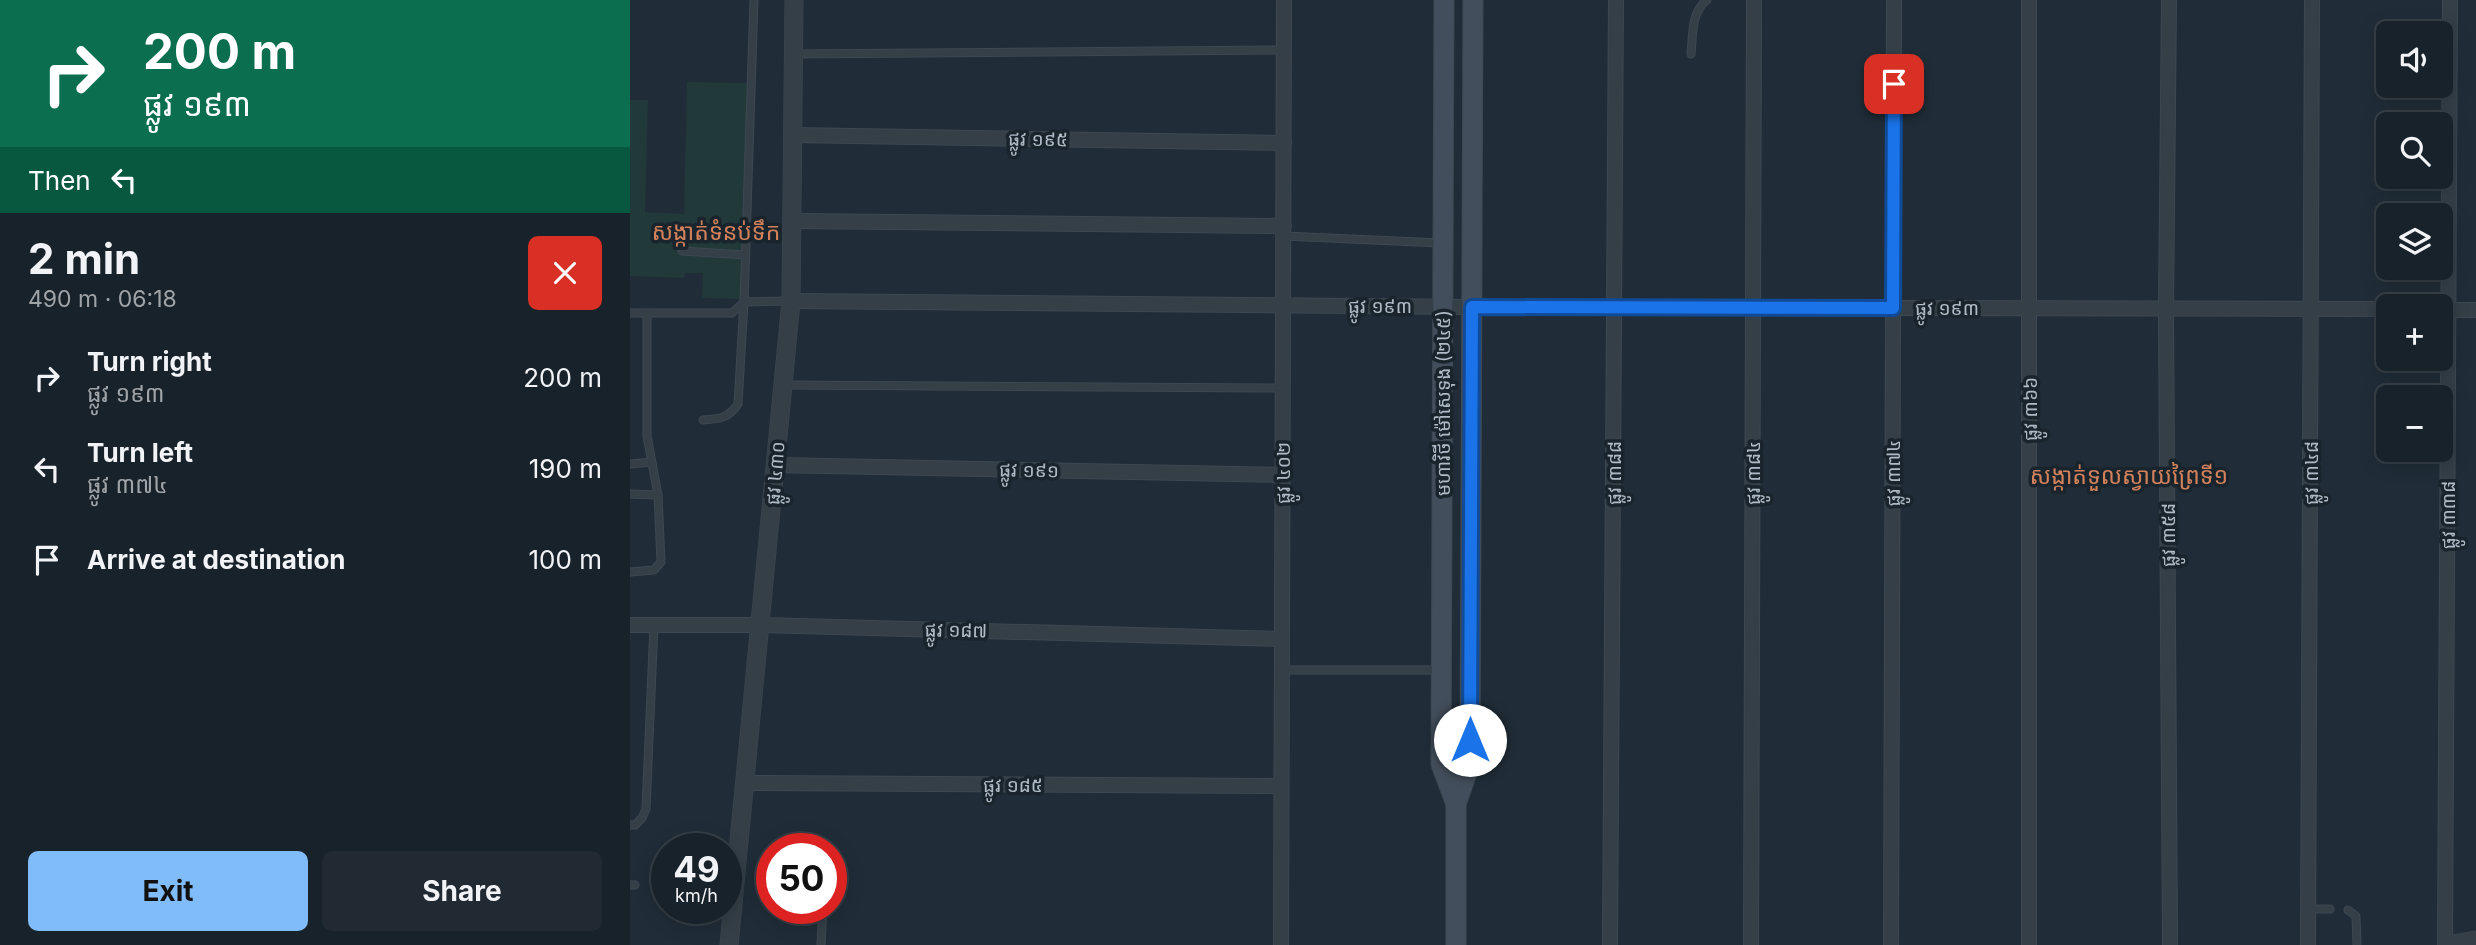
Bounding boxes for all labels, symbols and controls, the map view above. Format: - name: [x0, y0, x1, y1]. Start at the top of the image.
- map controls: [2376, 21, 2453, 462]
- button: sound: [2376, 21, 2453, 98]
- text: 200 m: [143, 22, 296, 81]
- icon: right: [28, 28, 119, 119]
- pin: [1864, 54, 1924, 114]
- icon: arrive: [1875, 65, 1913, 103]
- text: ផ្លូវ ១៩៣: [143, 85, 251, 124]
- button: search: [2376, 112, 2453, 189]
- street label: ផ្លូវ ១៩៥: [1008, 127, 1068, 157]
- icon: left: [105, 161, 143, 199]
- text: Then: [28, 165, 91, 196]
- button: layers: [2376, 203, 2453, 280]
- district label: សង្កាត់ទំនប់ទឹក: [652, 218, 780, 247]
- text: 2 min: [28, 233, 140, 284]
- button: close: [528, 236, 602, 310]
- text: 490 m · 06:18: [28, 285, 177, 313]
- button: +: [2376, 294, 2453, 371]
- street label: ផ្លូវ ១៩៣: [1348, 295, 1412, 324]
- street label: ផ្លូវ ១៩៣: [1915, 297, 1979, 326]
- street label: មហាវិថី ម៉ៅសេទុង (២៤៥): [1432, 310, 1456, 496]
- text: Turn right: [87, 346, 212, 377]
- icon: right: [28, 359, 66, 397]
- text: 200 m: [523, 362, 602, 393]
- street label: ផ្លូវ ៣៦៦: [2019, 377, 2048, 441]
- text: ផ្លូវ ១៩៣: [87, 380, 165, 408]
- button: −: [2376, 385, 2453, 462]
- text: Turn left: [87, 437, 193, 468]
- street label: ផ្លូវ ៤៣០: [761, 440, 795, 506]
- street label: ផ្លូវ ៣៧៤: [1882, 440, 1911, 506]
- street label: ផ្លូវ ៣៨៨: [1603, 441, 1632, 505]
- street label: ផ្លូវ ៣៨៤: [1742, 441, 1771, 505]
- street label: ផ្លូវ ៣៤៨: [2300, 441, 2329, 505]
- street label: ផ្លូវ ៤០២: [1272, 442, 1301, 504]
- icon: left: [28, 450, 66, 488]
- text: 190 m: [529, 453, 602, 484]
- street label: ផ្លូវ ១៩១: [999, 458, 1059, 488]
- district label: សង្កាត់ទួលស្វាយព្រៃទី១: [2030, 461, 2228, 491]
- text: ផ្លូវ ៣៧៤: [87, 471, 168, 499]
- street label: ផ្លូវ ៣៣៨: [2437, 481, 2466, 549]
- street label: ផ្លូវ ៣៥៨: [2157, 503, 2186, 567]
- icon: arrive: [28, 541, 66, 579]
- text: Arrive at destination: [87, 544, 346, 575]
- text: 100 m: [529, 544, 602, 575]
- street label: ផ្លូវ ១៨៧: [924, 618, 987, 648]
- position arrow: [1433, 703, 1507, 777]
- street label: ផ្លូវ ១៨៥: [983, 774, 1043, 803]
- speed limit sign: 50: [756, 833, 847, 924]
- text: 49: [673, 848, 720, 890]
- button: Exit: [28, 851, 308, 931]
- button: Share: [322, 851, 602, 931]
- text: km/h: [675, 885, 718, 906]

